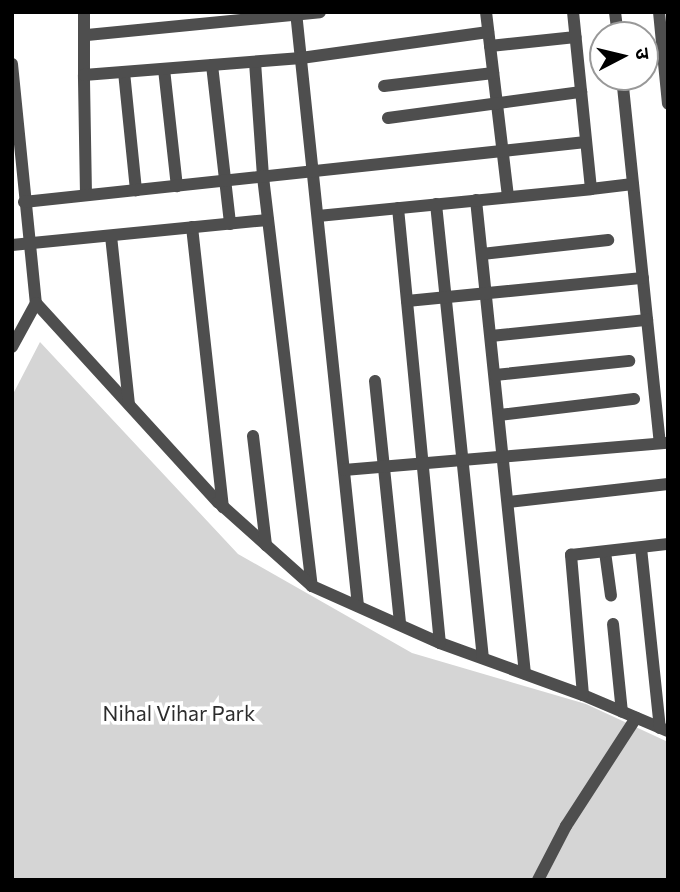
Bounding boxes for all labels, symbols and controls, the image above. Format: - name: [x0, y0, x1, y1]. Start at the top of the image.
- north arrow: [589, 21, 659, 91]
- text: उ: [631, 47, 655, 61]
- park label: Nihal Vihar Park: [103, 700, 255, 726]

